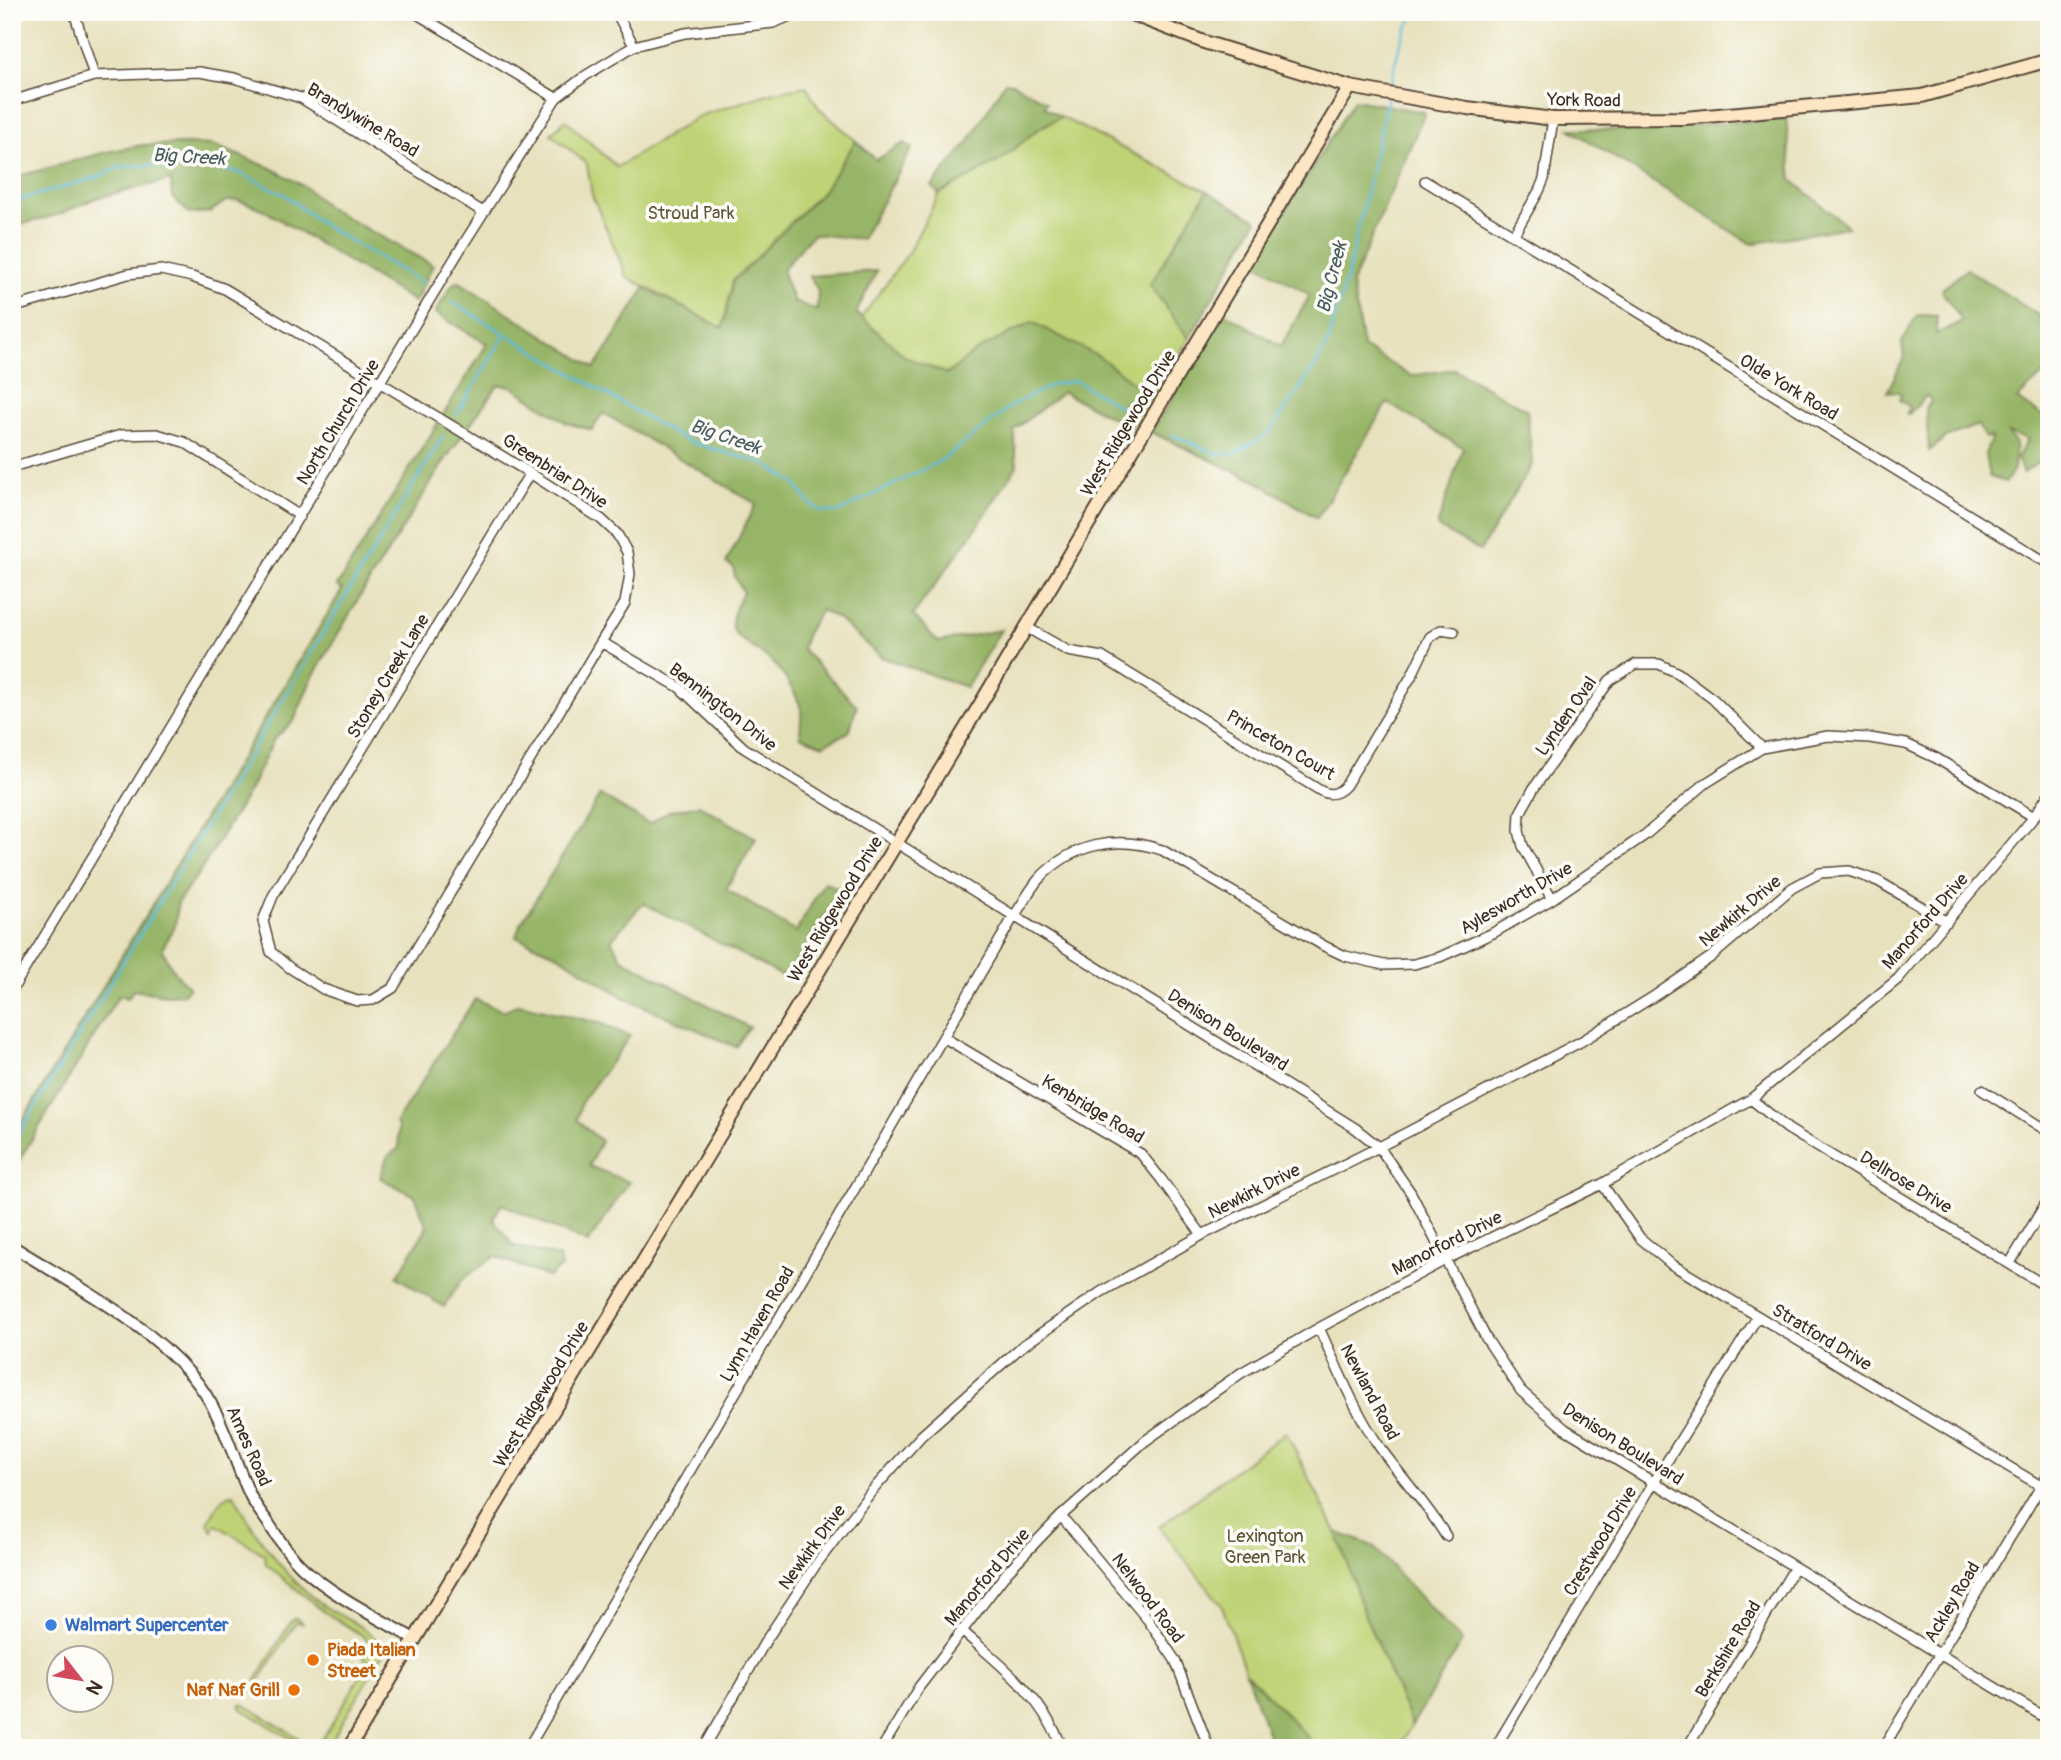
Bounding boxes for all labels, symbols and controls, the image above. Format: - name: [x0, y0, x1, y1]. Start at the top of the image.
- street label: Brandywine Road: [303, 78, 423, 163]
- street label: York Road: [1546, 88, 1621, 113]
- water label: Big Creek: [152, 143, 228, 171]
- park label: Stroud Park: [648, 202, 735, 225]
- water label: Big Creek: [1312, 237, 1353, 315]
- street label: West Ridgewood Drive: [1076, 346, 1181, 500]
- street label: Olde York Road: [1735, 349, 1842, 426]
- street label: North Church Drive: [292, 355, 385, 489]
- water label: Big Creek: [687, 414, 766, 461]
- street label: Greenbriar Drive: [498, 429, 612, 514]
- street label: Stoney Creek Lane: [342, 610, 435, 743]
- street label: Bennington Drive: [664, 658, 781, 757]
- street label: Lynden Oval: [1531, 672, 1602, 760]
- street label: Princeton Court: [1222, 705, 1340, 786]
- street label: West Ridgewood Drive: [783, 832, 888, 986]
- street label: Aylesworth Drive: [1456, 857, 1577, 940]
- street label: Manorford Drive: [1877, 868, 1974, 974]
- street label: Newkirk Drive: [1695, 870, 1786, 952]
- street label: Denison Boulevard: [1163, 984, 1292, 1077]
- street label: Kenbridge Road: [1037, 1070, 1148, 1149]
- street label: Dellrose Drive: [1855, 1146, 1956, 1219]
- street label: Newkirk Drive: [1204, 1158, 1304, 1224]
- street label: Manorford Drive: [1388, 1206, 1506, 1281]
- street label: Lynn Haven Road: [715, 1262, 800, 1386]
- street label: Stratford Drive: [1768, 1299, 1876, 1376]
- street label: West Ridgewood Drive: [489, 1317, 594, 1471]
- street label: Newland Road: [1335, 1340, 1404, 1444]
- street label: Denison Boulevard: [1558, 1398, 1687, 1491]
- street label: Ames Road: [221, 1403, 276, 1490]
- street label: Crestwood Drive: [1559, 1482, 1642, 1600]
- street label: Newkirk Drive: [774, 1500, 851, 1595]
- street label: Manorford Drive: [940, 1524, 1035, 1631]
- park label: Lexington Green Park: [1225, 1525, 1306, 1569]
- street label: Nelwood Road: [1106, 1549, 1189, 1648]
- street label: Ackley Road: [1919, 1558, 1986, 1647]
- street label: Berkshire Road: [1691, 1597, 1766, 1702]
- place label: Walmart Supercenter: [65, 1614, 229, 1637]
- marker: Walmart Supercenter: [43, 1617, 59, 1633]
- place label: Piada Italian Street: [327, 1639, 416, 1683]
- north arrow: [46, 1644, 116, 1714]
- marker: Piada Italian Street: [305, 1652, 321, 1668]
- text: N: [80, 1676, 107, 1699]
- place label: Naf Naf Grill: [186, 1679, 280, 1702]
- marker: Naf Naf Grill: [286, 1682, 302, 1698]

